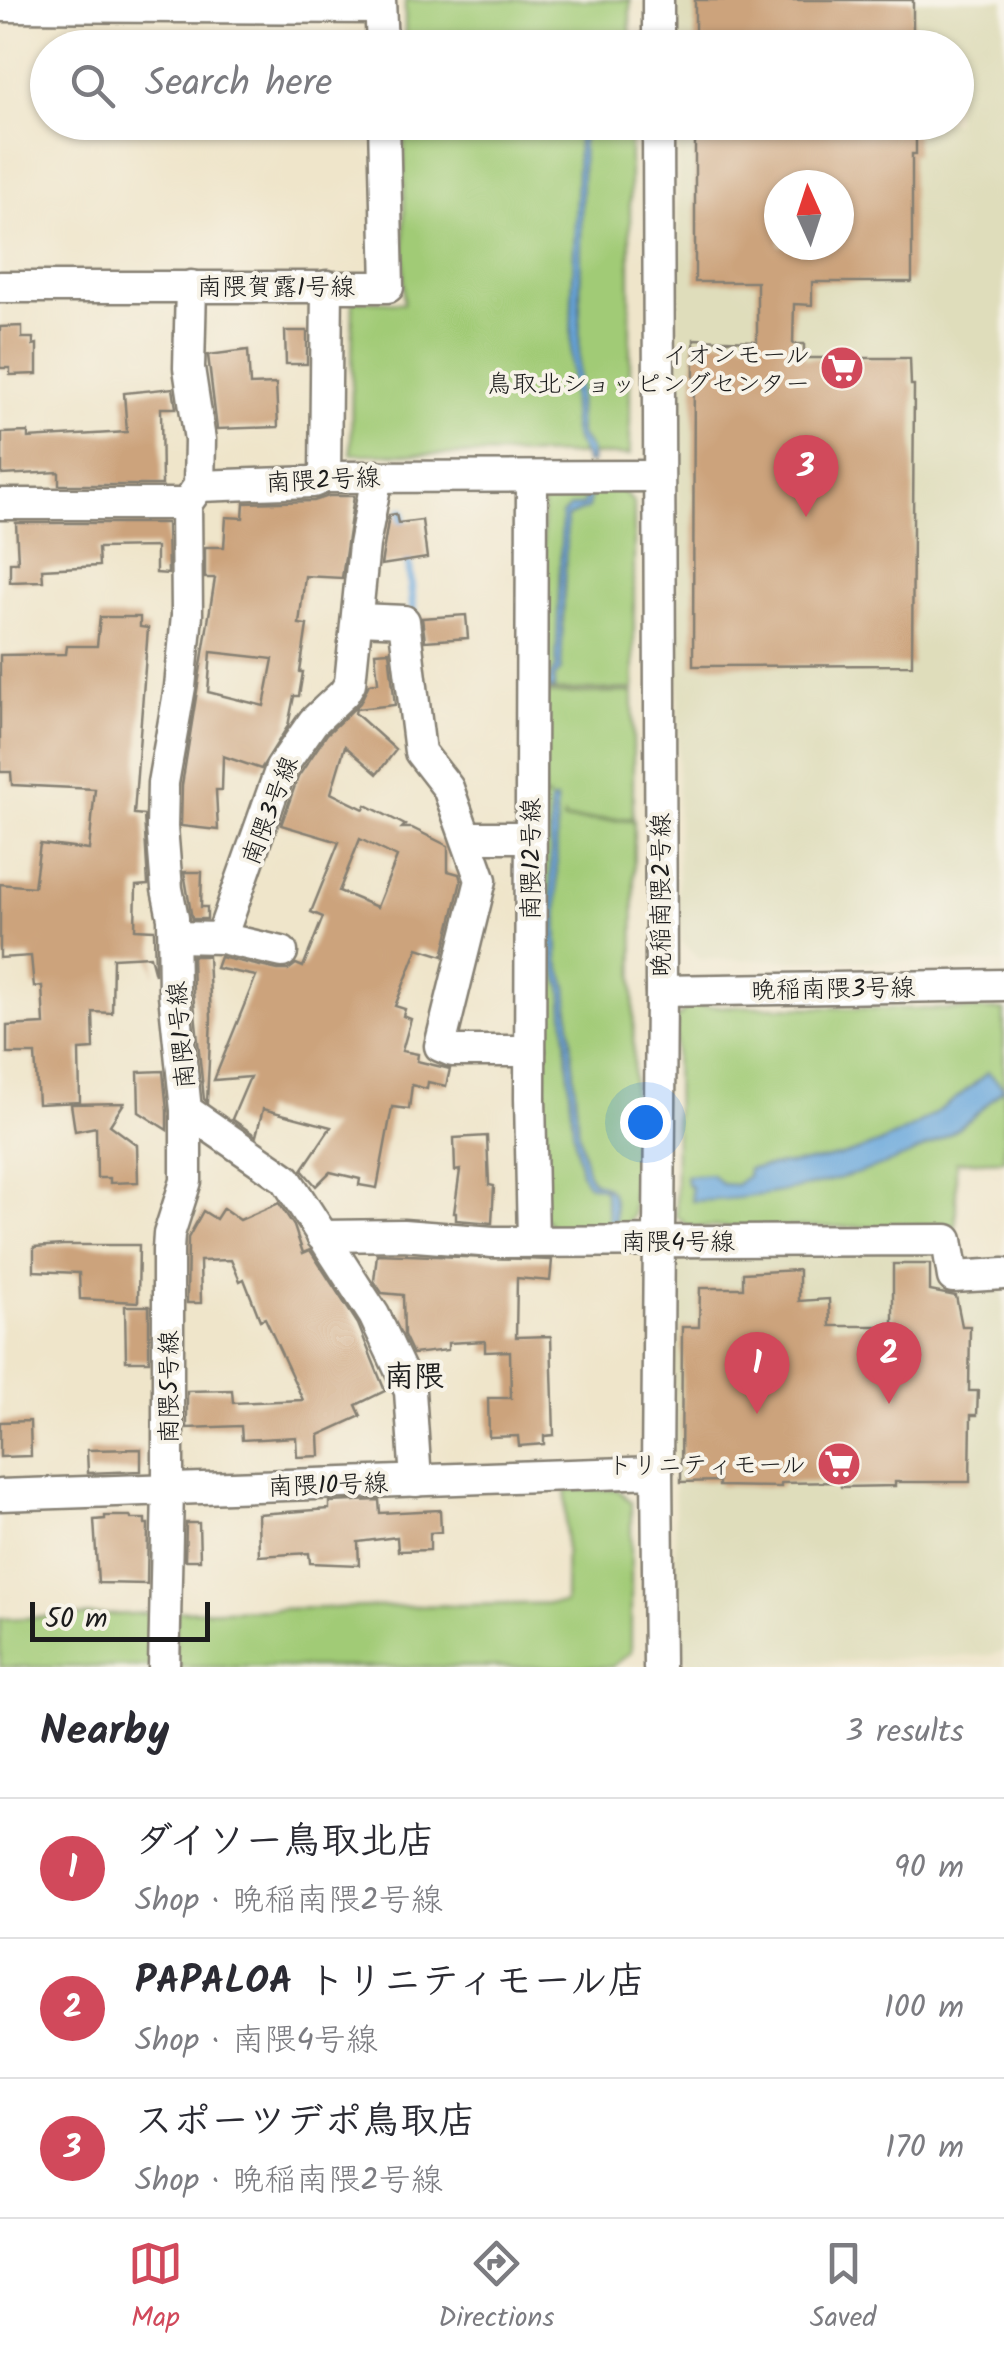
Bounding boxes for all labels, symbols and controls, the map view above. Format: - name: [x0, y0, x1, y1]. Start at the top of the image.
- search box: [30, 30, 974, 140]
- text: Search here: [145, 55, 332, 115]
- icon: search: [65, 58, 120, 113]
- north arrow: [764, 170, 854, 260]
- street label: 南隈賀露1号線: [197, 268, 355, 308]
- place label: イオンモール 鳥取北ショッピングセンター: [487, 336, 810, 405]
- supermarket icon: イオンモール 鳥取北ショッピングセンター: [819, 345, 865, 391]
- pin: 3: [774, 434, 838, 517]
- street label: 南隈2号線: [265, 458, 381, 504]
- street label: 南隈3号線: [232, 750, 310, 871]
- street label: 南隈12号線: [512, 798, 552, 920]
- street label: 晩稲南隈2号線: [642, 813, 682, 977]
- street label: 晩稲南隈3号線: [751, 969, 916, 1011]
- street label: 南隈1号線: [157, 979, 207, 1090]
- your location: [620, 1097, 671, 1148]
- street label: 南隈4号線: [621, 1223, 735, 1263]
- pin: 2: [856, 1322, 922, 1404]
- street label: 南隈5号線: [150, 1330, 190, 1444]
- pin: 1: [724, 1332, 790, 1414]
- district label: 南隈: [384, 1354, 444, 1402]
- supermarket icon: トリニティモール: [816, 1441, 862, 1487]
- place label: トリニティモール: [607, 1446, 806, 1486]
- street label: 南隈10号線: [267, 1464, 389, 1508]
- scale bar: [30, 1597, 210, 1642]
- text: 50 m: [45, 1597, 108, 1642]
- text: Nearby: [40, 1699, 169, 1766]
- text: 3 results: [845, 1707, 964, 1758]
- text: ダイソー鳥取北店: [135, 1813, 435, 1873]
- text: 1: [68, 1843, 77, 1894]
- text: 90 m: [894, 1843, 964, 1894]
- text: Shop · 晩稲南隈2号線: [135, 1876, 443, 1927]
- text: PAPALOA トリニティモール店: [135, 1953, 646, 2013]
- text: 2: [63, 1983, 82, 2034]
- text: 100 m: [884, 1983, 964, 2034]
- text: Shop · 南隈4号線: [135, 2016, 378, 2067]
- text: スポーツデポ鳥取店: [135, 2093, 476, 2153]
- text: 3: [64, 2123, 81, 2174]
- text: 170 m: [885, 2123, 964, 2174]
- text: Shop · 晩稲南隈2号線: [135, 2156, 443, 2207]
- tab: Map: [128, 2236, 183, 2341]
- tab: Directions: [438, 2236, 554, 2341]
- tab: Saved: [810, 2236, 876, 2341]

